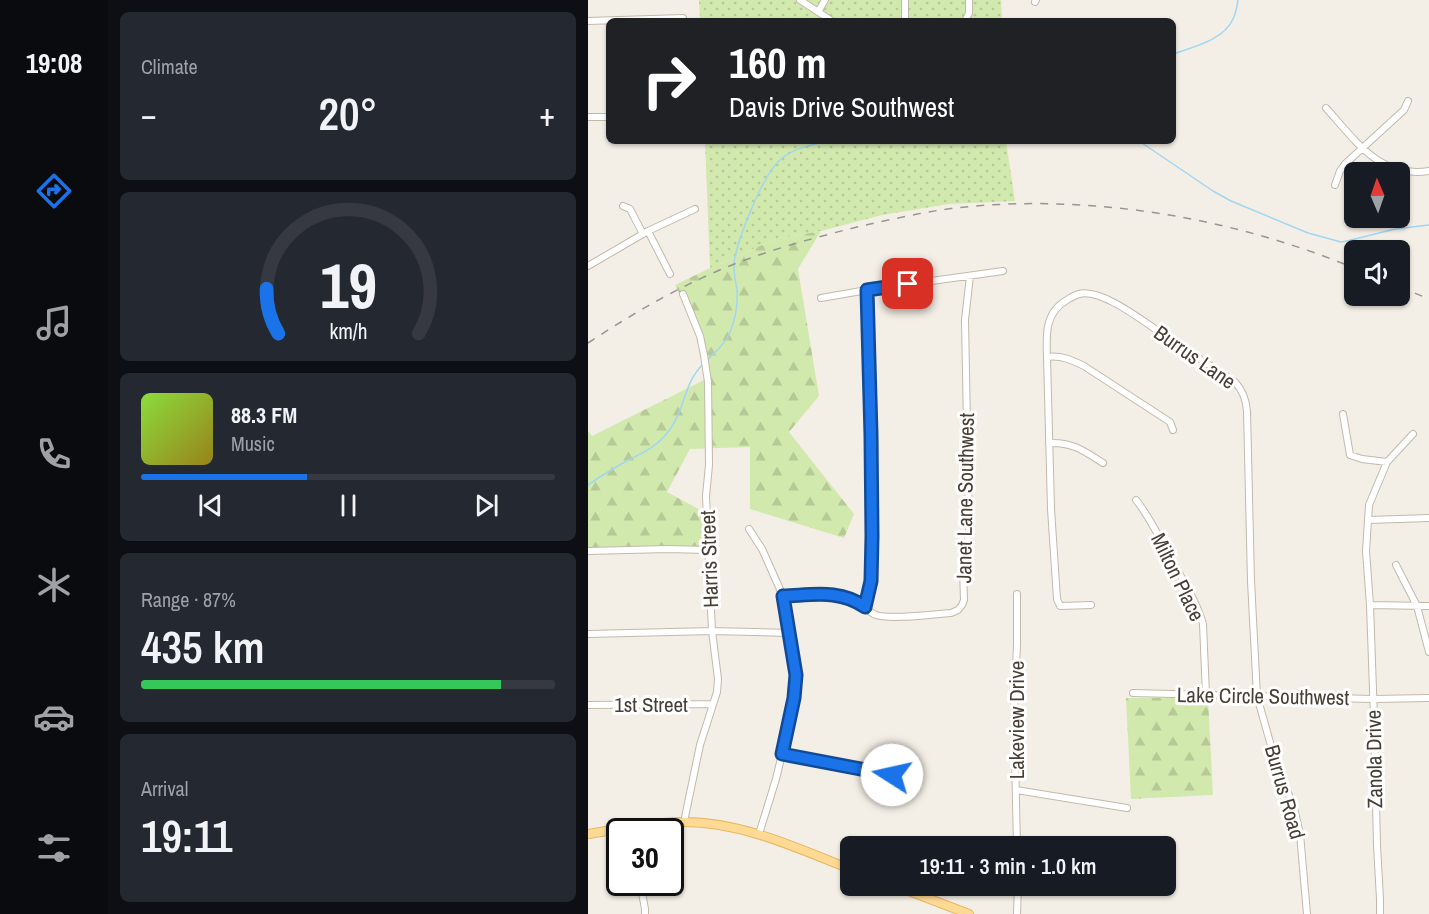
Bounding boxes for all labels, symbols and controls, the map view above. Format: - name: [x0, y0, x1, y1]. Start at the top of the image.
- text: 160 m: [729, 35, 827, 91]
- icon: right: [630, 42, 708, 120]
- text: 19:08: [26, 45, 82, 81]
- text: Climate: [141, 53, 198, 80]
- text: 20°: [318, 83, 378, 144]
- text: Davis Drive Southwest: [729, 89, 954, 125]
- text: −: [141, 92, 157, 136]
- text: +: [539, 92, 555, 136]
- north arrow: [1344, 162, 1410, 228]
- map controls: [1344, 162, 1410, 306]
- icon: directions: [33, 170, 75, 212]
- button: sound: [1344, 240, 1410, 306]
- text: 19: [320, 243, 376, 327]
- pin: [882, 258, 933, 309]
- icon: arrive: [891, 267, 924, 300]
- icon: music: [33, 302, 75, 344]
- text: km/h: [329, 317, 367, 346]
- street label: Burrus Lane: [1148, 318, 1242, 396]
- text: 88.3 FM: [231, 400, 297, 430]
- street label: Janet Lane Southwest: [949, 412, 981, 583]
- text: Music: [231, 430, 275, 457]
- icon: phone: [33, 433, 75, 475]
- icon: previous: [194, 489, 227, 522]
- icon: pause: [332, 489, 365, 522]
- icon: next: [470, 489, 503, 522]
- street label: Harris Street: [693, 510, 725, 608]
- street label: Milton Place: [1144, 528, 1212, 626]
- icon: climate: [33, 564, 75, 606]
- text: Range · 87%: [141, 586, 236, 613]
- text: 435 km: [141, 616, 265, 677]
- street label: Lakeview Drive: [1002, 661, 1031, 779]
- street label: Lake Circle Southwest: [1177, 680, 1350, 712]
- street label: 1st Street: [614, 690, 688, 719]
- icon: car: [33, 696, 75, 738]
- street label: Zanola Drive: [1359, 709, 1389, 809]
- street label: Burrus Road: [1258, 742, 1312, 842]
- position arrow: [860, 743, 924, 807]
- text: Arrival: [141, 775, 188, 802]
- text: 19:11: [141, 805, 232, 866]
- speed limit sign: 30: [606, 818, 684, 896]
- icon: filters: [33, 827, 75, 869]
- text: 19:11 · 3 min · 1.0 km: [920, 851, 1096, 881]

